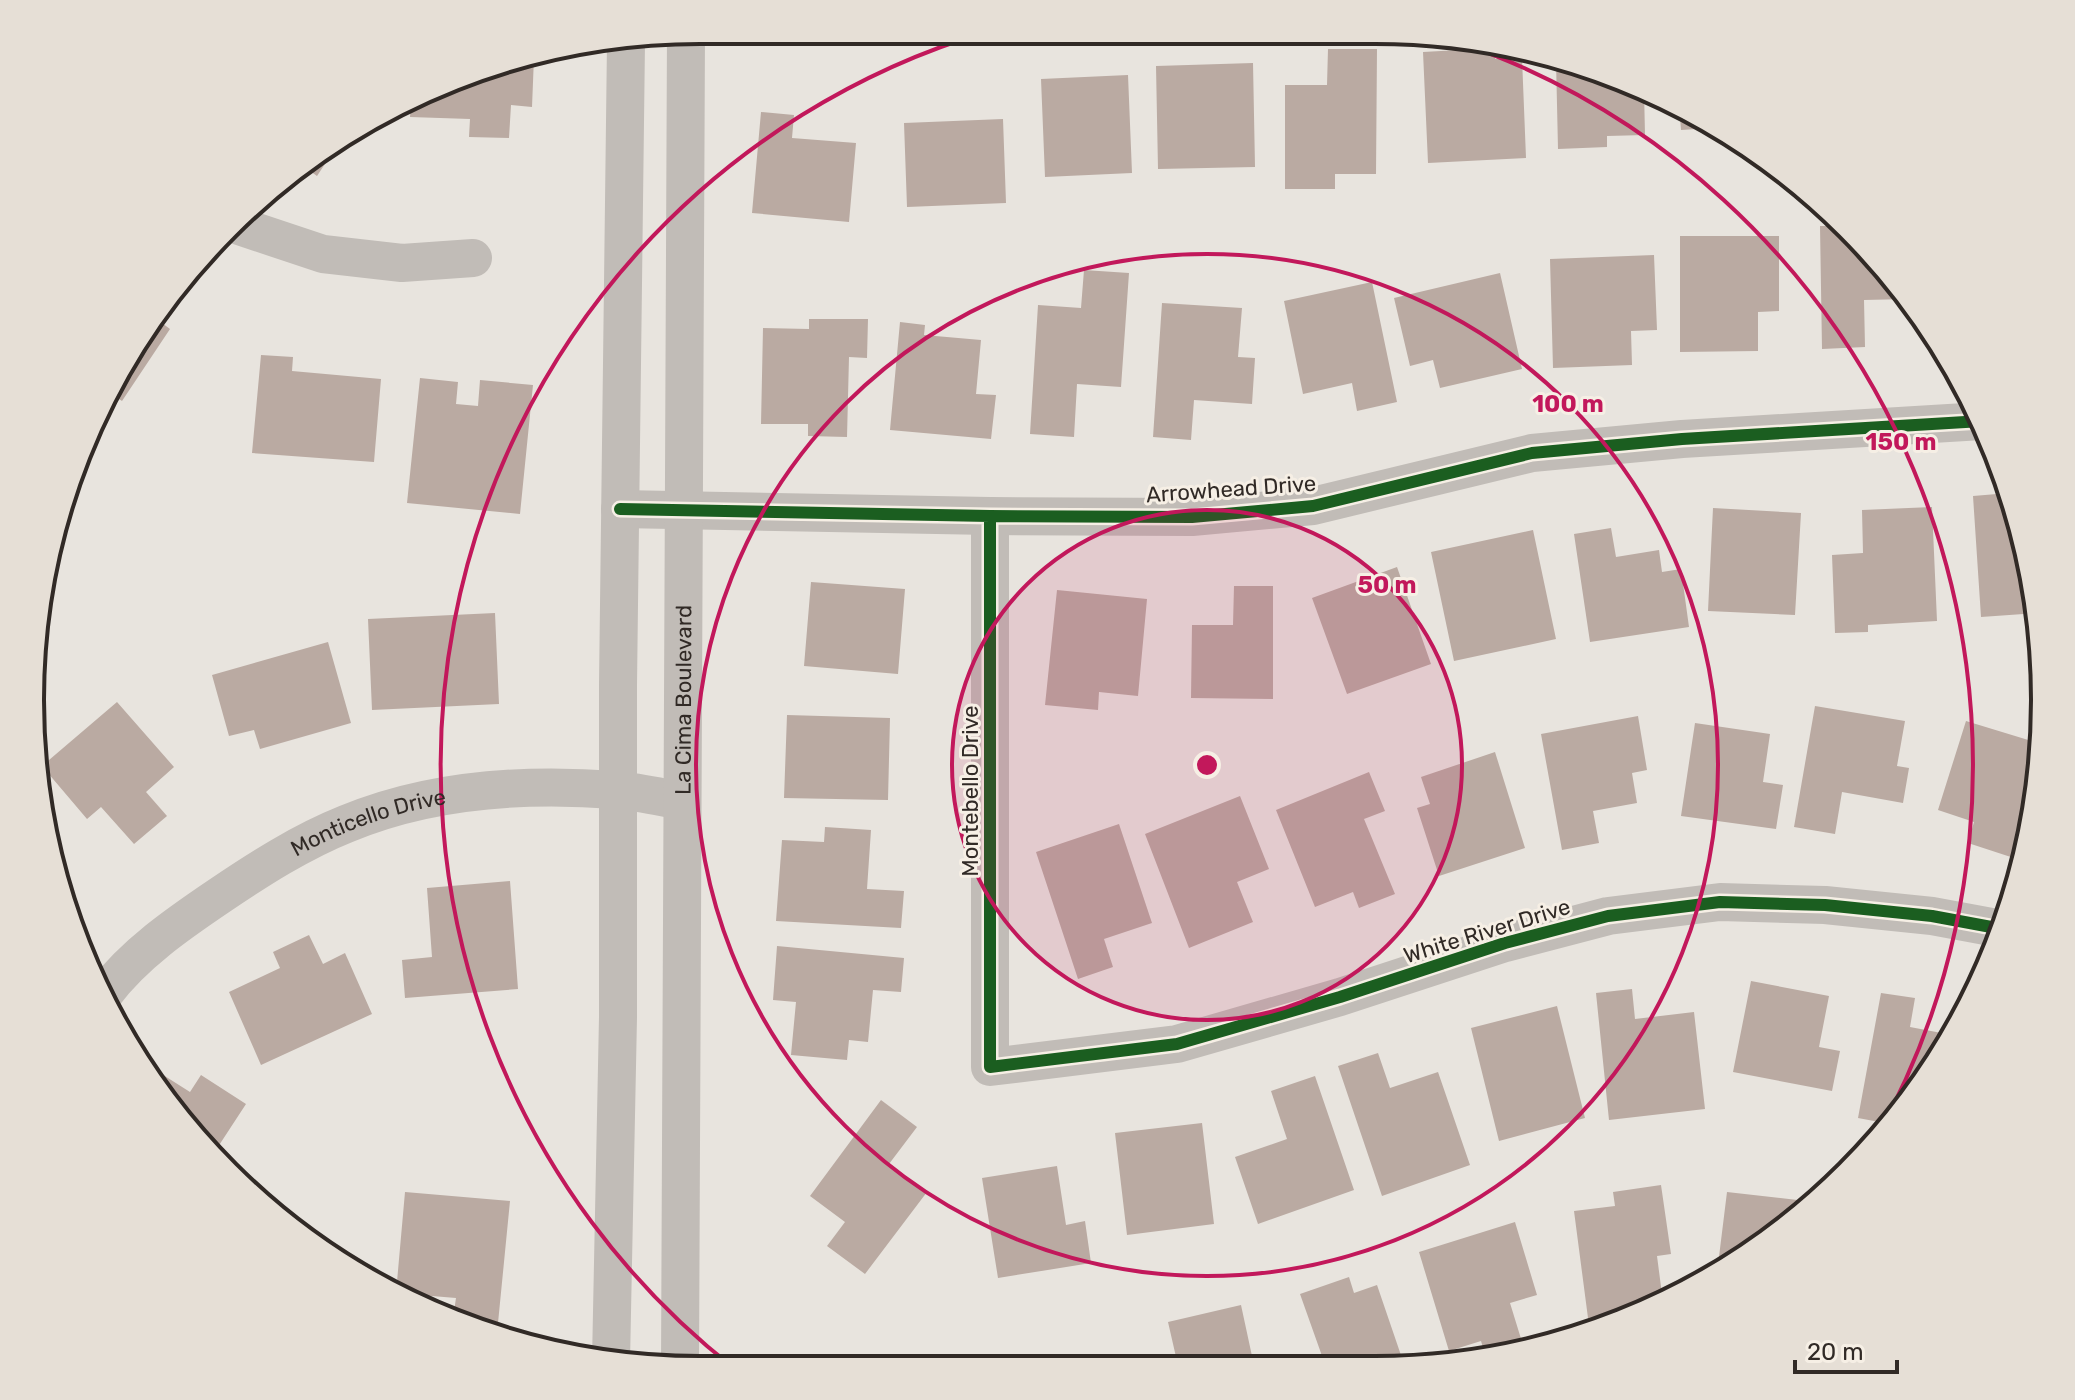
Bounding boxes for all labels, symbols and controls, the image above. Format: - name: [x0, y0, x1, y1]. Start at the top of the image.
- text: 100 m: [1532, 390, 1604, 418]
- text: 150 m: [1866, 428, 1936, 456]
- street label: Arrowhead Drive: [1145, 470, 1317, 508]
- text: 50 m: [1358, 571, 1416, 599]
- street label: La Cima Boulevard: [669, 605, 697, 795]
- street label: Montebello Drive: [957, 705, 984, 877]
- centre of rings: [1193, 751, 1221, 779]
- street label: Monticello Drive: [286, 783, 448, 862]
- street label: White River Drive: [1400, 893, 1574, 969]
- scale bar: [1795, 1324, 1897, 1374]
- text: 20 m: [1807, 1338, 1864, 1366]

